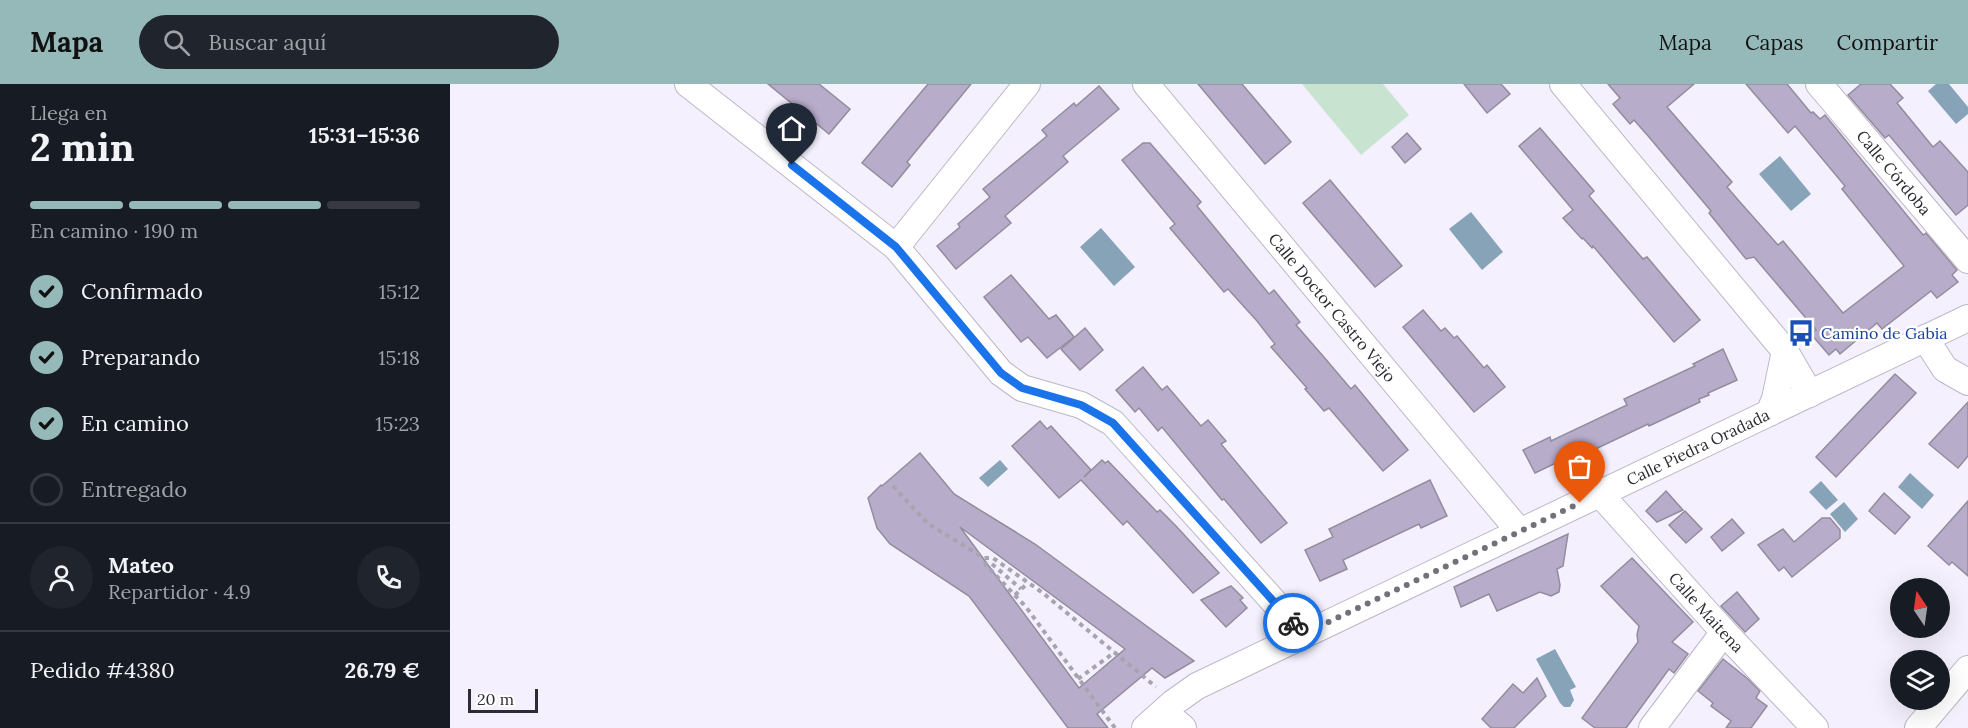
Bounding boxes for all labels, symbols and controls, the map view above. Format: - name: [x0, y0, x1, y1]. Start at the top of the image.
- search box: [139, 15, 559, 69]
- text: Mapa: [30, 24, 103, 60]
- icon: search: [160, 26, 193, 59]
- text: Buscar aquí: [208, 28, 327, 56]
- text: Mapa: [1658, 29, 1712, 56]
- text: Capas: [1745, 29, 1804, 56]
- text: Compartir: [1837, 29, 1938, 56]
- text: Llega en: [30, 100, 107, 125]
- pin: [766, 103, 817, 165]
- icon: home: [775, 112, 808, 145]
- text: 15:31–15:36: [309, 121, 420, 149]
- text: 2 min: [30, 122, 135, 172]
- street label: Calle Córdoba: [1852, 126, 1936, 219]
- text: En camino · 190 m: [30, 218, 198, 243]
- street label: Calle Doctor Castro Viejo: [1265, 229, 1400, 386]
- icon: check: [30, 275, 63, 308]
- text: Confirmado: [81, 277, 203, 305]
- text: 15:12: [379, 279, 420, 304]
- bus stop icon: Camino de Gabia: [1786, 318, 1816, 348]
- place label: Camino de Gabia: [1821, 323, 1947, 343]
- icon: check: [30, 341, 63, 374]
- text: Preparando: [81, 343, 200, 371]
- text: 15:18: [378, 345, 420, 370]
- street label: Calle Piedra Oradada: [1623, 404, 1773, 490]
- icon: check: [30, 407, 63, 440]
- text: En camino: [81, 409, 189, 437]
- text: 15:23: [375, 411, 420, 436]
- pin: [1554, 441, 1605, 503]
- icon: bag: [1563, 450, 1596, 483]
- text: Entregado: [81, 475, 187, 503]
- button: person: [30, 546, 93, 609]
- button: phone: [357, 546, 420, 609]
- text: Mateo: [108, 551, 174, 579]
- street label: Calle Maitena: [1665, 568, 1748, 657]
- north arrow: [1890, 578, 1950, 638]
- map controls: [1890, 578, 1950, 710]
- text: Repartidor · 4.9: [108, 579, 251, 604]
- courier: [1263, 593, 1323, 653]
- icon: bike: [1277, 607, 1310, 640]
- button: layers: [1890, 650, 1950, 710]
- text: Pedido #4380: [30, 656, 175, 684]
- text: 26.79 €: [345, 656, 420, 684]
- scale bar: [468, 686, 538, 714]
- text: 20 m: [477, 689, 514, 709]

